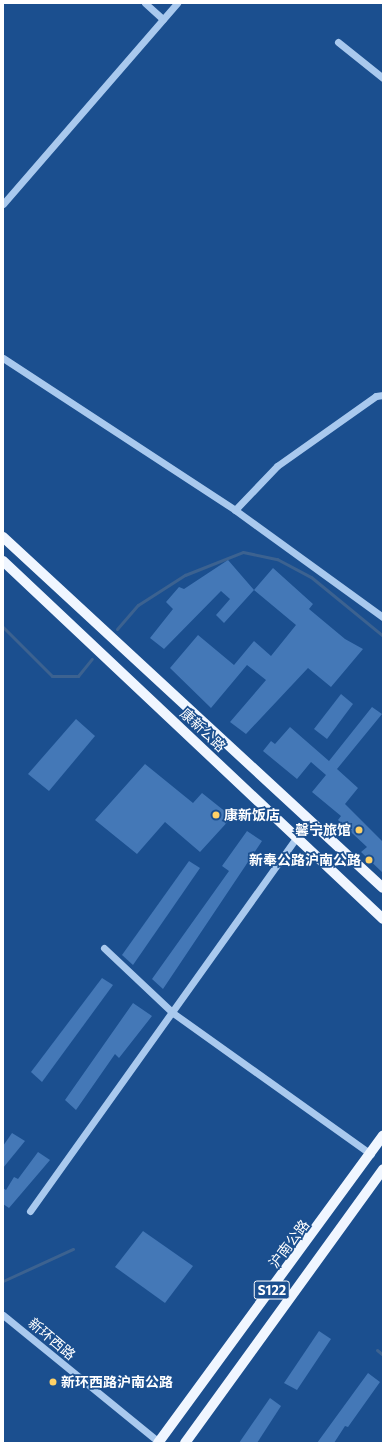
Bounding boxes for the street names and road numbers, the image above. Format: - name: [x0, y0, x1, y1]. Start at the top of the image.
- street label: 康新公路: [177, 705, 229, 755]
- street label: 沪南公路: [265, 1217, 313, 1271]
- road number: S122: [253, 1279, 291, 1301]
- street label: 新环西路: [25, 1315, 79, 1363]

